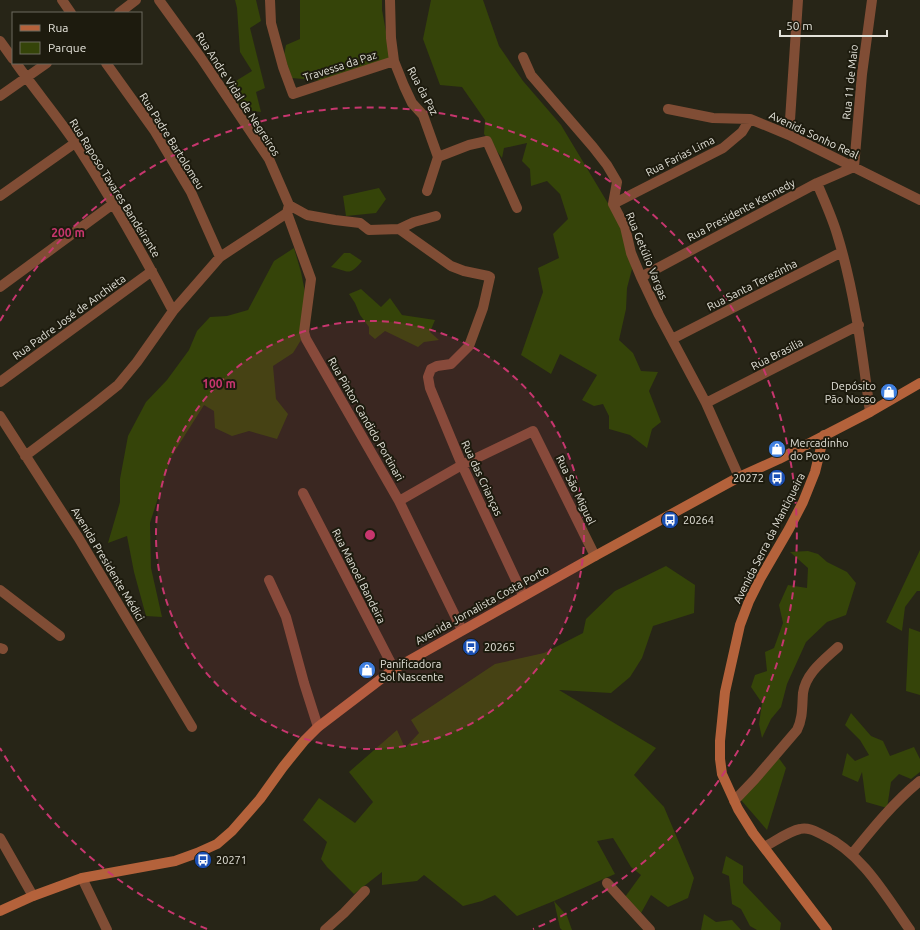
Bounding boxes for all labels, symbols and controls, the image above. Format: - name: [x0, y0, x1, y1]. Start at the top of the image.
- legend: [12, 12, 142, 64]
- scale bar: [780, 12, 887, 38]
- text: 50 m: [786, 19, 813, 32]
- text: Rua: [48, 21, 69, 34]
- street label: Rua Andre Vidal de Negreiros: [193, 30, 283, 158]
- text: Parque: [48, 41, 86, 54]
- street label: Rua 11 de Maio: [840, 44, 860, 120]
- street label: Travessa da Paz: [302, 48, 378, 84]
- street label: Rua da Paz: [405, 65, 441, 117]
- street label: Rua Padre Bartolomeu: [137, 91, 207, 191]
- street label: Avenida Sonho Real: [767, 109, 861, 161]
- street label: Rua Raposo Tavares Bandeirante: [67, 117, 163, 259]
- street label: Rua Farias Lima: [644, 134, 716, 178]
- street label: Rua Presidente Kennedy: [685, 176, 798, 244]
- street label: Rua Getúlio Vargas: [624, 211, 670, 302]
- text: 200 m: [51, 226, 85, 239]
- street label: Rua Santa Terezinha: [705, 257, 799, 313]
- street label: Rua Padre José de Anchieta: [10, 272, 128, 362]
- street label: Rua Brasilia: [749, 336, 805, 372]
- street label: Rua Pintor Candido Portinari: [326, 355, 406, 483]
- text: 100 m: [202, 377, 236, 390]
- place label: Depósito Pão Nosso: [825, 380, 876, 405]
- shop icon: Depósito Pão Nosso: [879, 382, 899, 402]
- place label: Mercadinho do Povo: [790, 437, 849, 462]
- street label: Rua das Crianças: [459, 438, 505, 518]
- shop icon: Mercadinho do Povo: [767, 439, 787, 459]
- street label: Rua São Miguel: [554, 453, 598, 527]
- bus stop icon: 20272: [767, 468, 787, 488]
- street label: Avenida Serra da Mantiqueira: [731, 471, 807, 605]
- place label: 20272: [733, 472, 764, 484]
- street label: Avenida Presidente Médici: [69, 505, 147, 623]
- bus stop icon: 20264: [660, 510, 680, 530]
- place label: 20264: [683, 514, 714, 526]
- street label: Rua Manoel Bandeira: [330, 527, 388, 625]
- centre of rings: [363, 528, 377, 542]
- street label: Avenida Jornalista Costa Porto: [413, 563, 551, 647]
- bus stop icon: 20265: [461, 637, 481, 657]
- place label: 20265: [484, 641, 515, 653]
- place label: Panificadora Sol Nascente: [380, 658, 444, 683]
- shop icon: Panificadora Sol Nascente: [357, 660, 377, 680]
- bus stop icon: 20271: [193, 850, 213, 870]
- place label: 20271: [216, 854, 247, 866]

